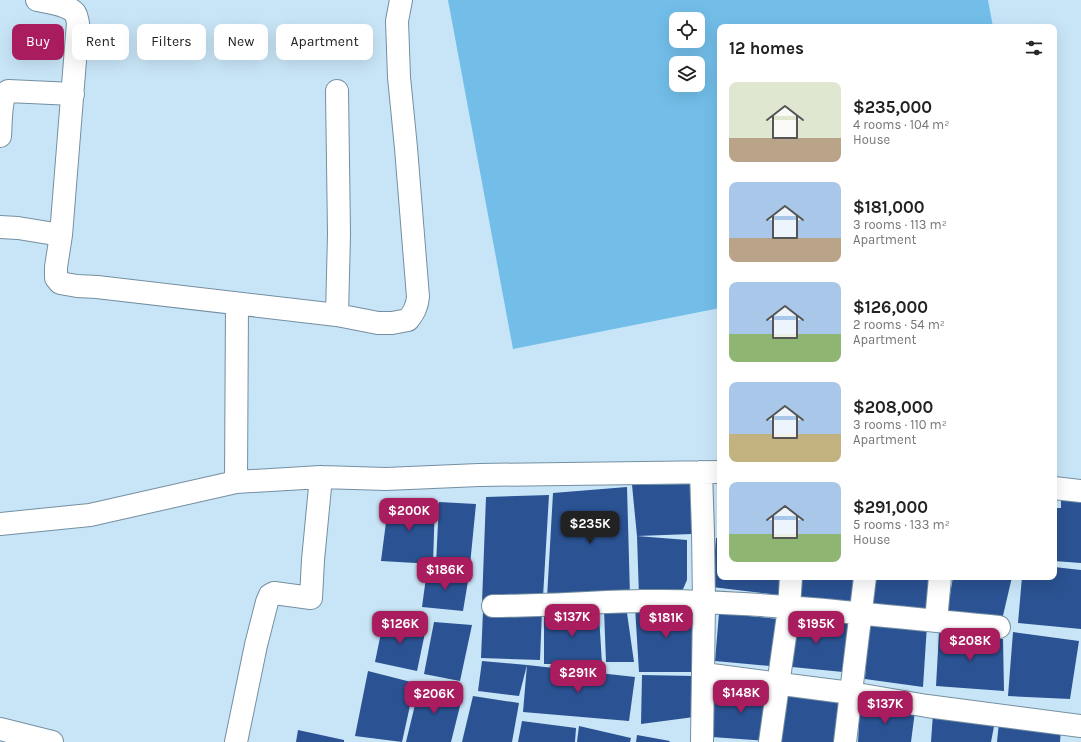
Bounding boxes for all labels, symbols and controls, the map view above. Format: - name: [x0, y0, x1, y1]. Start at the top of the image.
- map controls: [669, 12, 705, 92]
- button: locate: [669, 12, 705, 48]
- chip: Buy: [12, 24, 64, 60]
- chip: Rent: [72, 24, 129, 60]
- chip: Filters: [137, 24, 206, 60]
- chip: New: [214, 24, 268, 60]
- chip: Apartment: [276, 24, 373, 60]
- icon: filters: [1023, 37, 1045, 59]
- text: 12 homes: [729, 38, 804, 58]
- button: layers: [669, 56, 705, 92]
- text: $235,000: [853, 97, 932, 117]
- icon: home: [761, 98, 809, 146]
- text: 4 rooms · 104 m²: [853, 117, 949, 132]
- text: House: [853, 132, 890, 147]
- text: $181,000: [853, 197, 924, 217]
- icon: home: [761, 198, 809, 246]
- text: 3 rooms · 113 m²: [853, 217, 947, 232]
- text: Apartment: [853, 232, 916, 247]
- text: $126,000: [853, 297, 928, 317]
- icon: home: [761, 298, 809, 346]
- text: 2 rooms · 54 m²: [853, 317, 945, 332]
- text: Apartment: [853, 332, 916, 347]
- text: $208,000: [853, 397, 933, 417]
- icon: home: [761, 398, 809, 446]
- text: 3 rooms · 110 m²: [853, 417, 947, 432]
- text: Apartment: [853, 432, 916, 447]
- text: $291,000: [853, 497, 928, 517]
- pin: $200K: [381, 498, 437, 532]
- icon: home: [761, 498, 809, 546]
- text: $200K: [388, 503, 430, 518]
- pin: $235K: [562, 511, 618, 545]
- text: $235K: [570, 516, 610, 531]
- text: 5 rooms · 133 m²: [853, 517, 950, 532]
- text: House: [853, 532, 890, 547]
- pin: $186K: [417, 557, 473, 591]
- text: $186K: [426, 562, 464, 577]
- pin: $137K: [544, 604, 600, 638]
- pin: $181K: [638, 605, 694, 639]
- text: $137K: [554, 609, 590, 624]
- text: $181K: [648, 610, 684, 625]
- pin: $126K: [372, 611, 428, 645]
- pin: $195K: [788, 611, 844, 645]
- text: $126K: [381, 616, 419, 631]
- text: $195K: [797, 616, 835, 631]
- pin: $208K: [942, 628, 998, 662]
- text: $208K: [949, 633, 991, 648]
- pin: $291K: [550, 660, 606, 694]
- text: $291K: [559, 665, 597, 680]
- pin: $148K: [713, 680, 769, 714]
- pin: $206K: [406, 681, 462, 715]
- text: $148K: [722, 685, 760, 700]
- text: $206K: [413, 686, 455, 701]
- pin: $137K: [857, 691, 913, 725]
- text: $137K: [867, 696, 903, 711]

